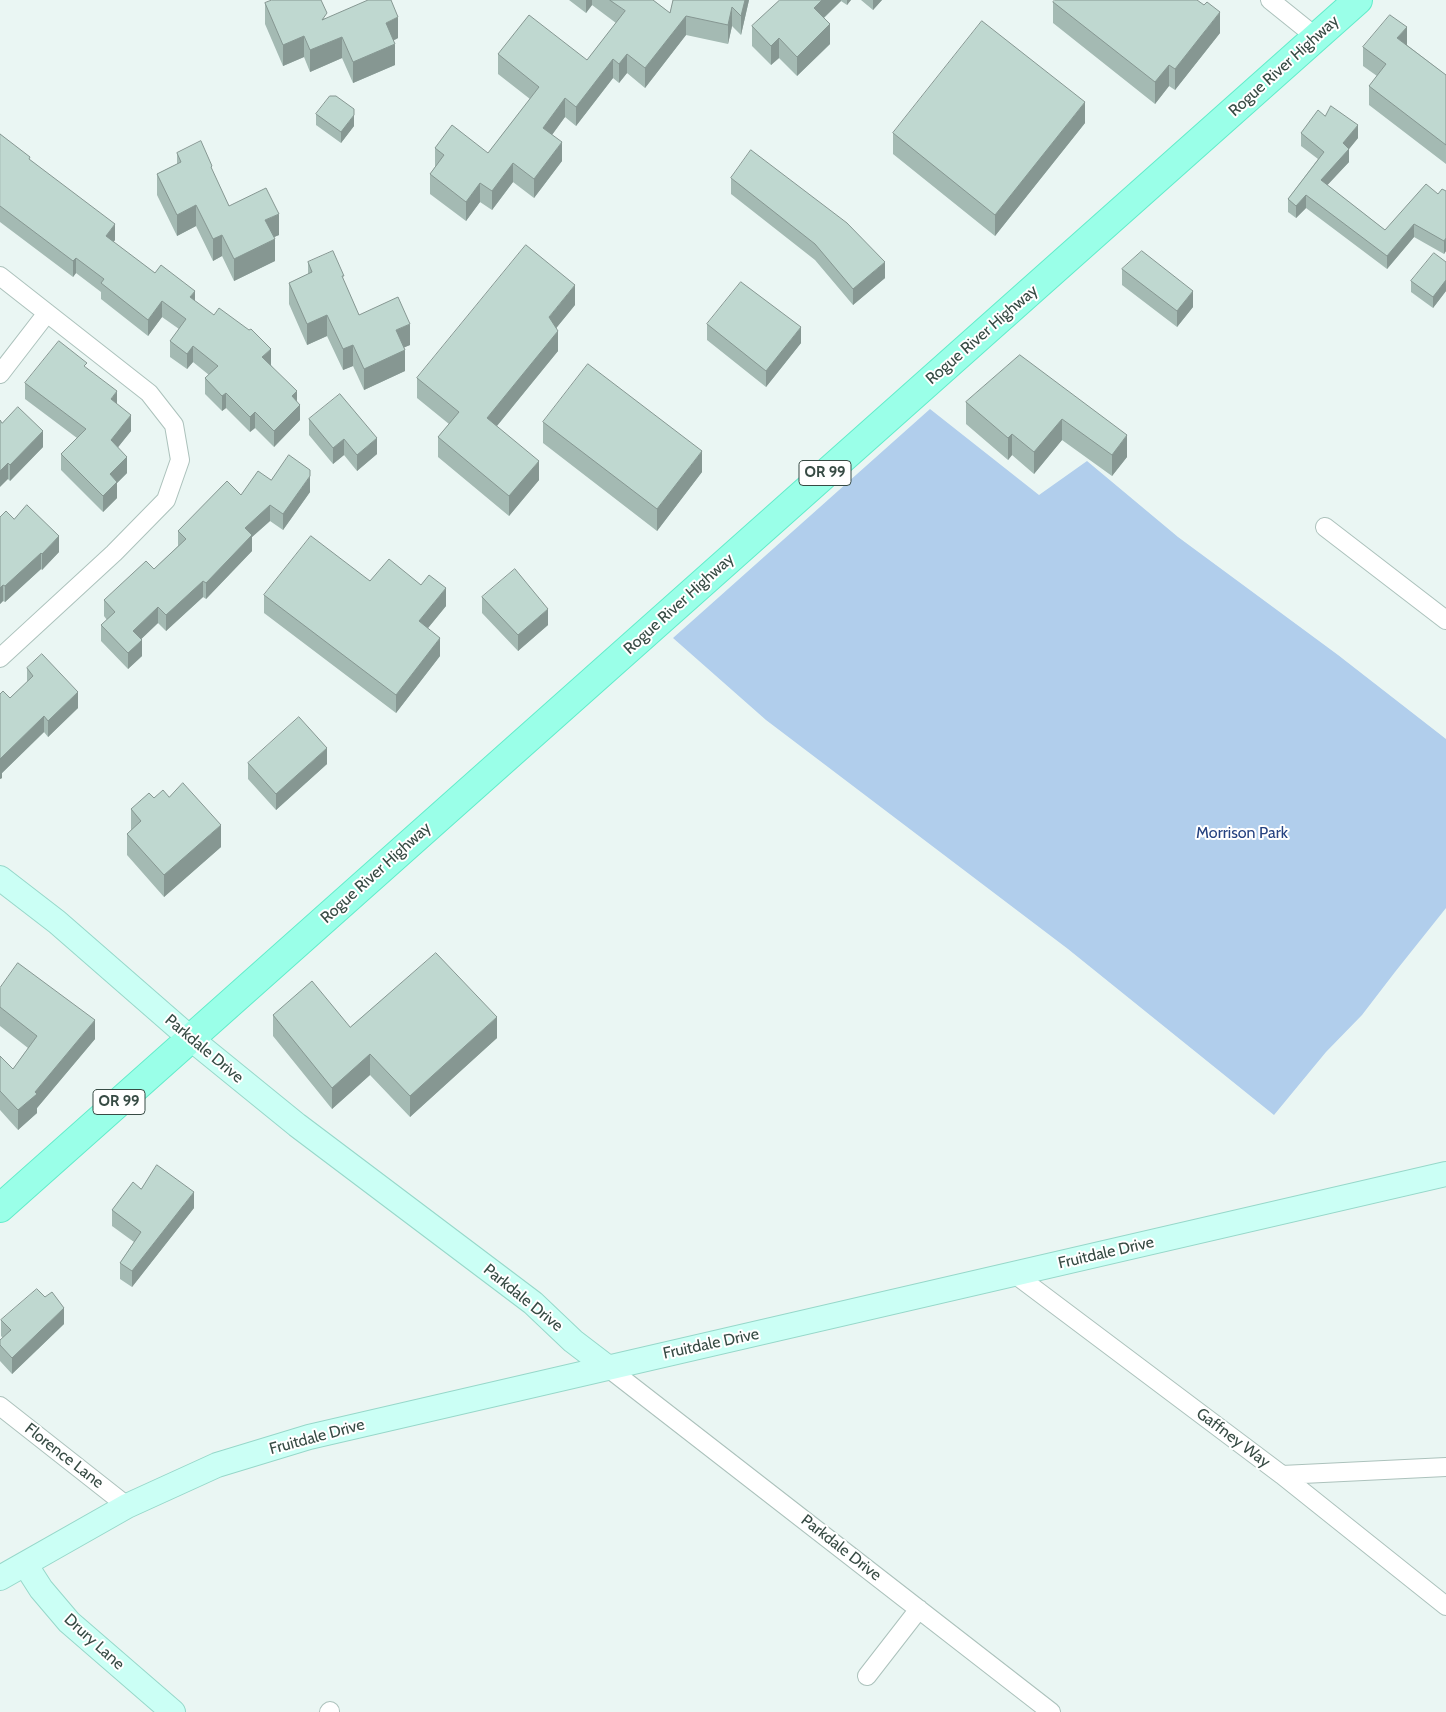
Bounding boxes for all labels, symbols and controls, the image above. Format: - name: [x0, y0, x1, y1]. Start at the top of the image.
- street label: Rogue River Highway: [1225, 11, 1343, 121]
- street label: Rogue River Highway: [922, 281, 1042, 389]
- road number: OR 99: [799, 460, 851, 486]
- street label: Rogue River Highway: [620, 549, 738, 659]
- street label: Rogue River Highway: [317, 818, 435, 928]
- park label: Morrison Park: [1196, 823, 1288, 843]
- street label: Parkdale Drive: [161, 1011, 247, 1087]
- road number: OR 99: [93, 1090, 145, 1114]
- street label: Fruitdale Drive: [1056, 1233, 1156, 1273]
- street label: Parkdale Drive: [479, 1260, 567, 1336]
- street label: Fruitdale Drive: [661, 1324, 761, 1364]
- street label: Gaffney Way: [1192, 1404, 1274, 1472]
- street label: Fruitdale Drive: [267, 1415, 367, 1459]
- street label: Florence Lane: [21, 1419, 107, 1493]
- street label: Parkdale Drive: [797, 1511, 885, 1585]
- street label: Drury Lane: [60, 1610, 128, 1674]

